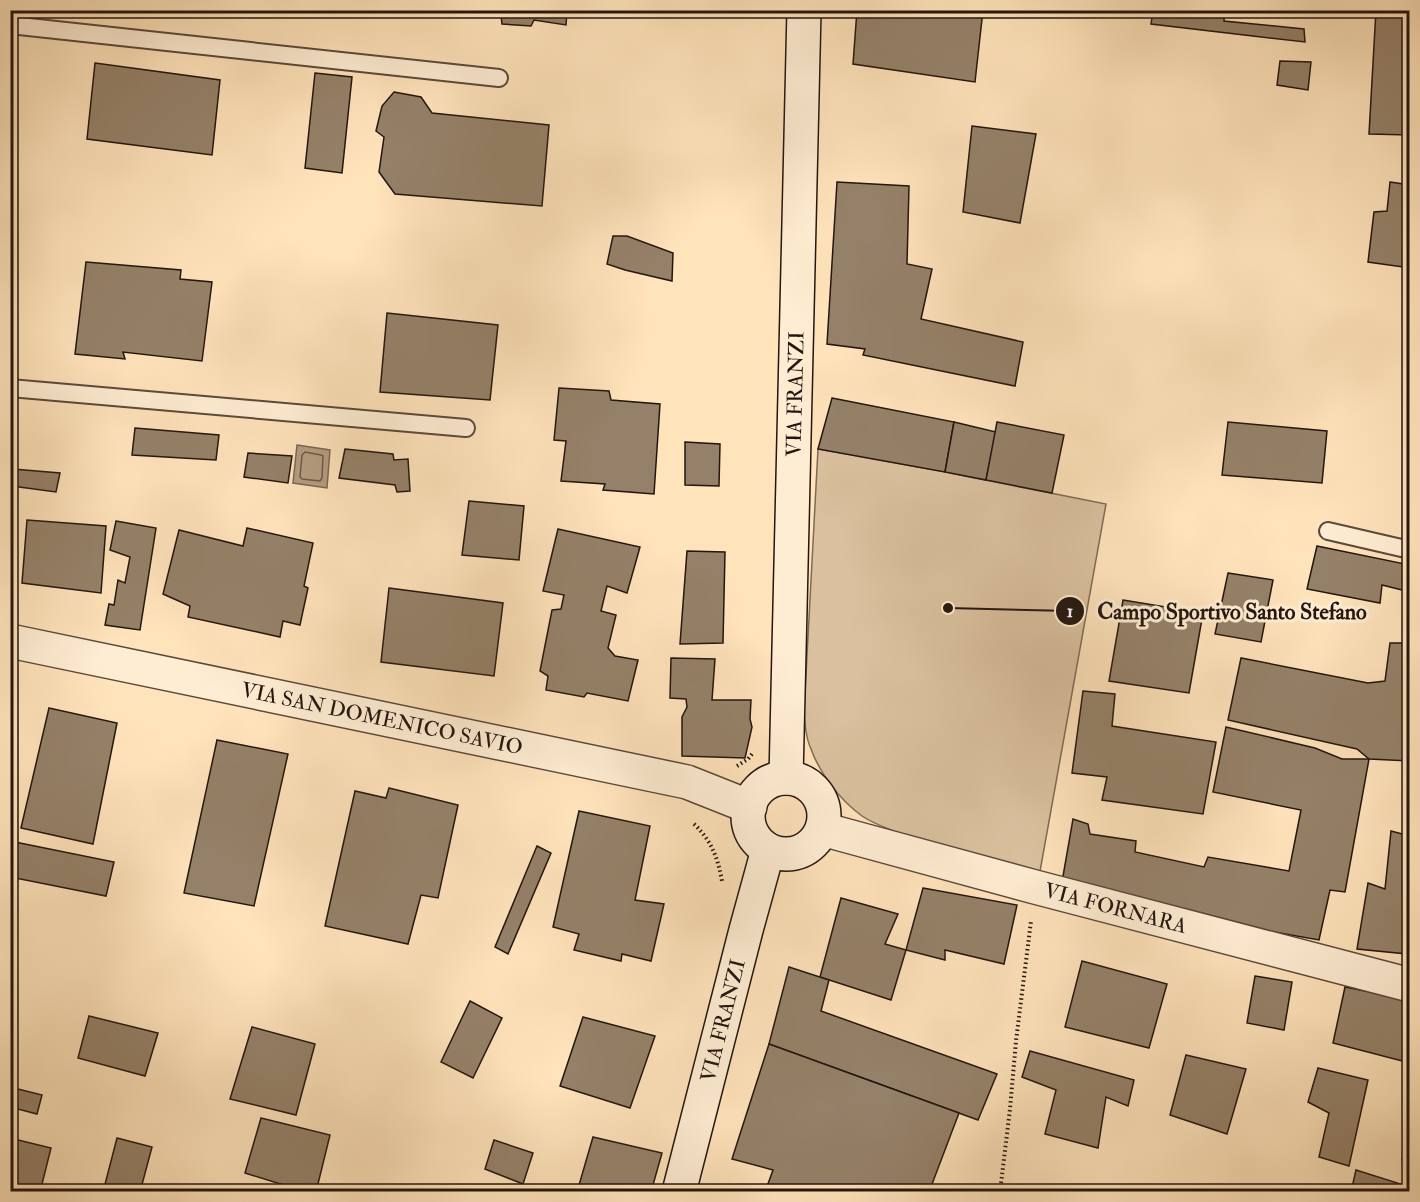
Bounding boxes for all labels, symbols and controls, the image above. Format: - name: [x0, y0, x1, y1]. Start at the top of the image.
- street label: VIA FRANZI: [780, 331, 810, 457]
- callout: Campo Sportivo Santo Stefano: [1055, 591, 1379, 631]
- text: Campo Sportivo Santo Stefano: [1097, 598, 1367, 627]
- text: 1: [1067, 600, 1073, 623]
- street label: VIA SAN DOMENICO SAVIO: [239, 676, 525, 761]
- street label: VIA FORNARA: [1041, 876, 1190, 940]
- street label: VIA FRANZI: [694, 956, 751, 1085]

